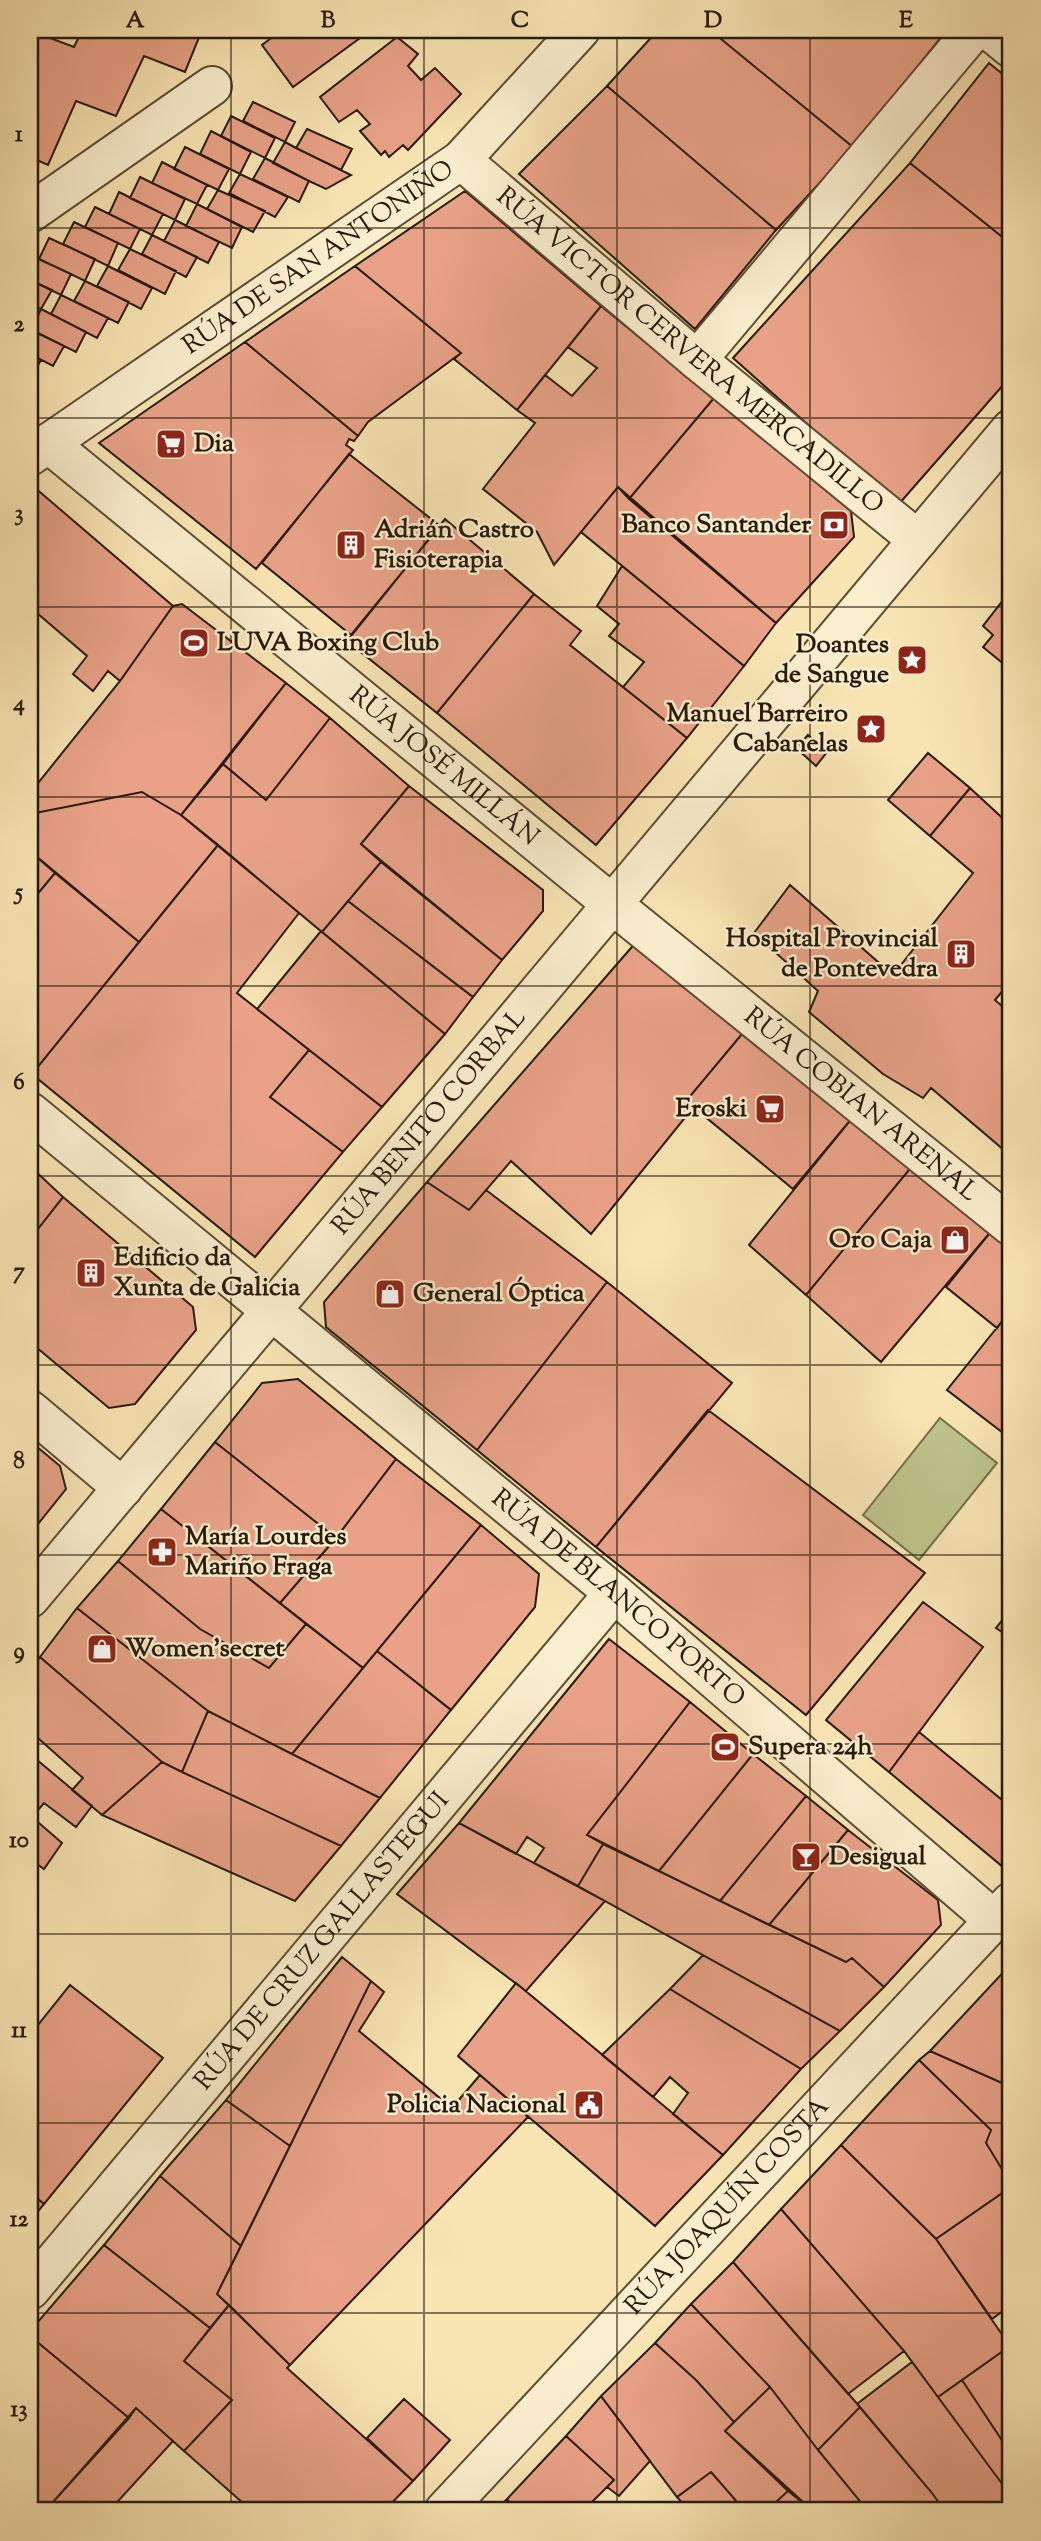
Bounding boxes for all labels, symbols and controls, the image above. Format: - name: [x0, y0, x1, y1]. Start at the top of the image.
- text: A: [126, 5, 145, 38]
- text: B: [321, 5, 336, 38]
- text: C: [511, 5, 529, 38]
- text: D: [704, 5, 722, 38]
- text: E: [899, 5, 913, 38]
- text: 1: [15, 119, 23, 152]
- street label: RÚA DE SAN ANTONIÑO: [175, 152, 462, 364]
- street label: RÚA VICTOR CERVERA MERCADILLO: [488, 179, 891, 523]
- text: 2: [14, 309, 25, 342]
- place label: Dia: [194, 426, 234, 463]
- supermarket icon: Dia: [154, 427, 188, 461]
- text: 3: [14, 498, 24, 531]
- place label: Banco Santander: [621, 507, 811, 544]
- bank icon: Banco Santander: [817, 508, 851, 542]
- place label: Adrián Castro Fisioterapia: [374, 512, 534, 579]
- building icon: Adrián Castro Fisioterapia: [334, 528, 368, 562]
- place label: LUVA Boxing Club: [217, 625, 439, 662]
- sports icon: LUVA Boxing Club: [177, 626, 211, 660]
- place label: Doantes de Sangue: [775, 627, 889, 694]
- place icon: Doantes de Sangue: [895, 643, 929, 677]
- street label: RÚA JOSÉ MILLÁN: [341, 677, 547, 855]
- text: 4: [12, 688, 25, 721]
- place label: Manuel Barreiro Cabanelas: [666, 696, 848, 763]
- place icon: Manuel Barreiro Cabanelas: [854, 712, 888, 746]
- text: 5: [13, 877, 23, 910]
- place label: Hospital Provincial de Pontevedra: [726, 921, 939, 988]
- building icon: Hospital Provincial de Pontevedra: [944, 937, 978, 971]
- street label: RÚA COBIAN ARENAL: [736, 999, 986, 1211]
- street label: RÚA BENITO CORBAL: [323, 1001, 535, 1243]
- text: 6: [13, 1067, 25, 1100]
- place label: Eroski: [676, 1091, 748, 1128]
- supermarket icon: Eroski: [753, 1092, 787, 1126]
- place label: Oro Caja: [829, 1222, 932, 1259]
- shop icon: Oro Caja: [938, 1223, 972, 1257]
- place label: Edificio da Xunta de Galicia: [114, 1240, 300, 1307]
- text: 7: [13, 1256, 25, 1289]
- building icon: Edificio da Xunta de Galicia: [74, 1256, 108, 1290]
- place label: General Óptica: [413, 1276, 585, 1313]
- shop icon: General Óptica: [373, 1277, 407, 1311]
- text: 8: [13, 1446, 25, 1479]
- street label: RÚA DE BLANCO PORTO: [483, 1481, 753, 1716]
- place label: María Lourdes Mariño Fraga: [185, 1519, 347, 1586]
- pharmacy icon: María Lourdes Mariño Fraga: [145, 1535, 179, 1569]
- place label: Women'secret: [125, 1631, 284, 1668]
- shop icon: Women'secret: [85, 1632, 119, 1666]
- text: 9: [13, 1636, 25, 1669]
- place label: Supera 24h: [748, 1729, 874, 1766]
- sports icon: Supera 24h: [708, 1730, 742, 1764]
- street label: RÚA DE CRUZ GALLASTEGUI: [186, 1783, 459, 2099]
- text: 10: [9, 1825, 29, 1858]
- place label: Desigual: [829, 1839, 927, 1876]
- bar icon: Desigual: [789, 1840, 823, 1874]
- text: 11: [11, 2015, 27, 2048]
- place label: Policia Nacional: [387, 2087, 567, 2124]
- public building icon: Policia Nacional: [572, 2088, 606, 2122]
- street label: RÚA JOAQUÍN COSTA: [617, 2089, 838, 2324]
- text: 12: [10, 2204, 29, 2237]
- text: 13: [10, 2394, 28, 2427]

